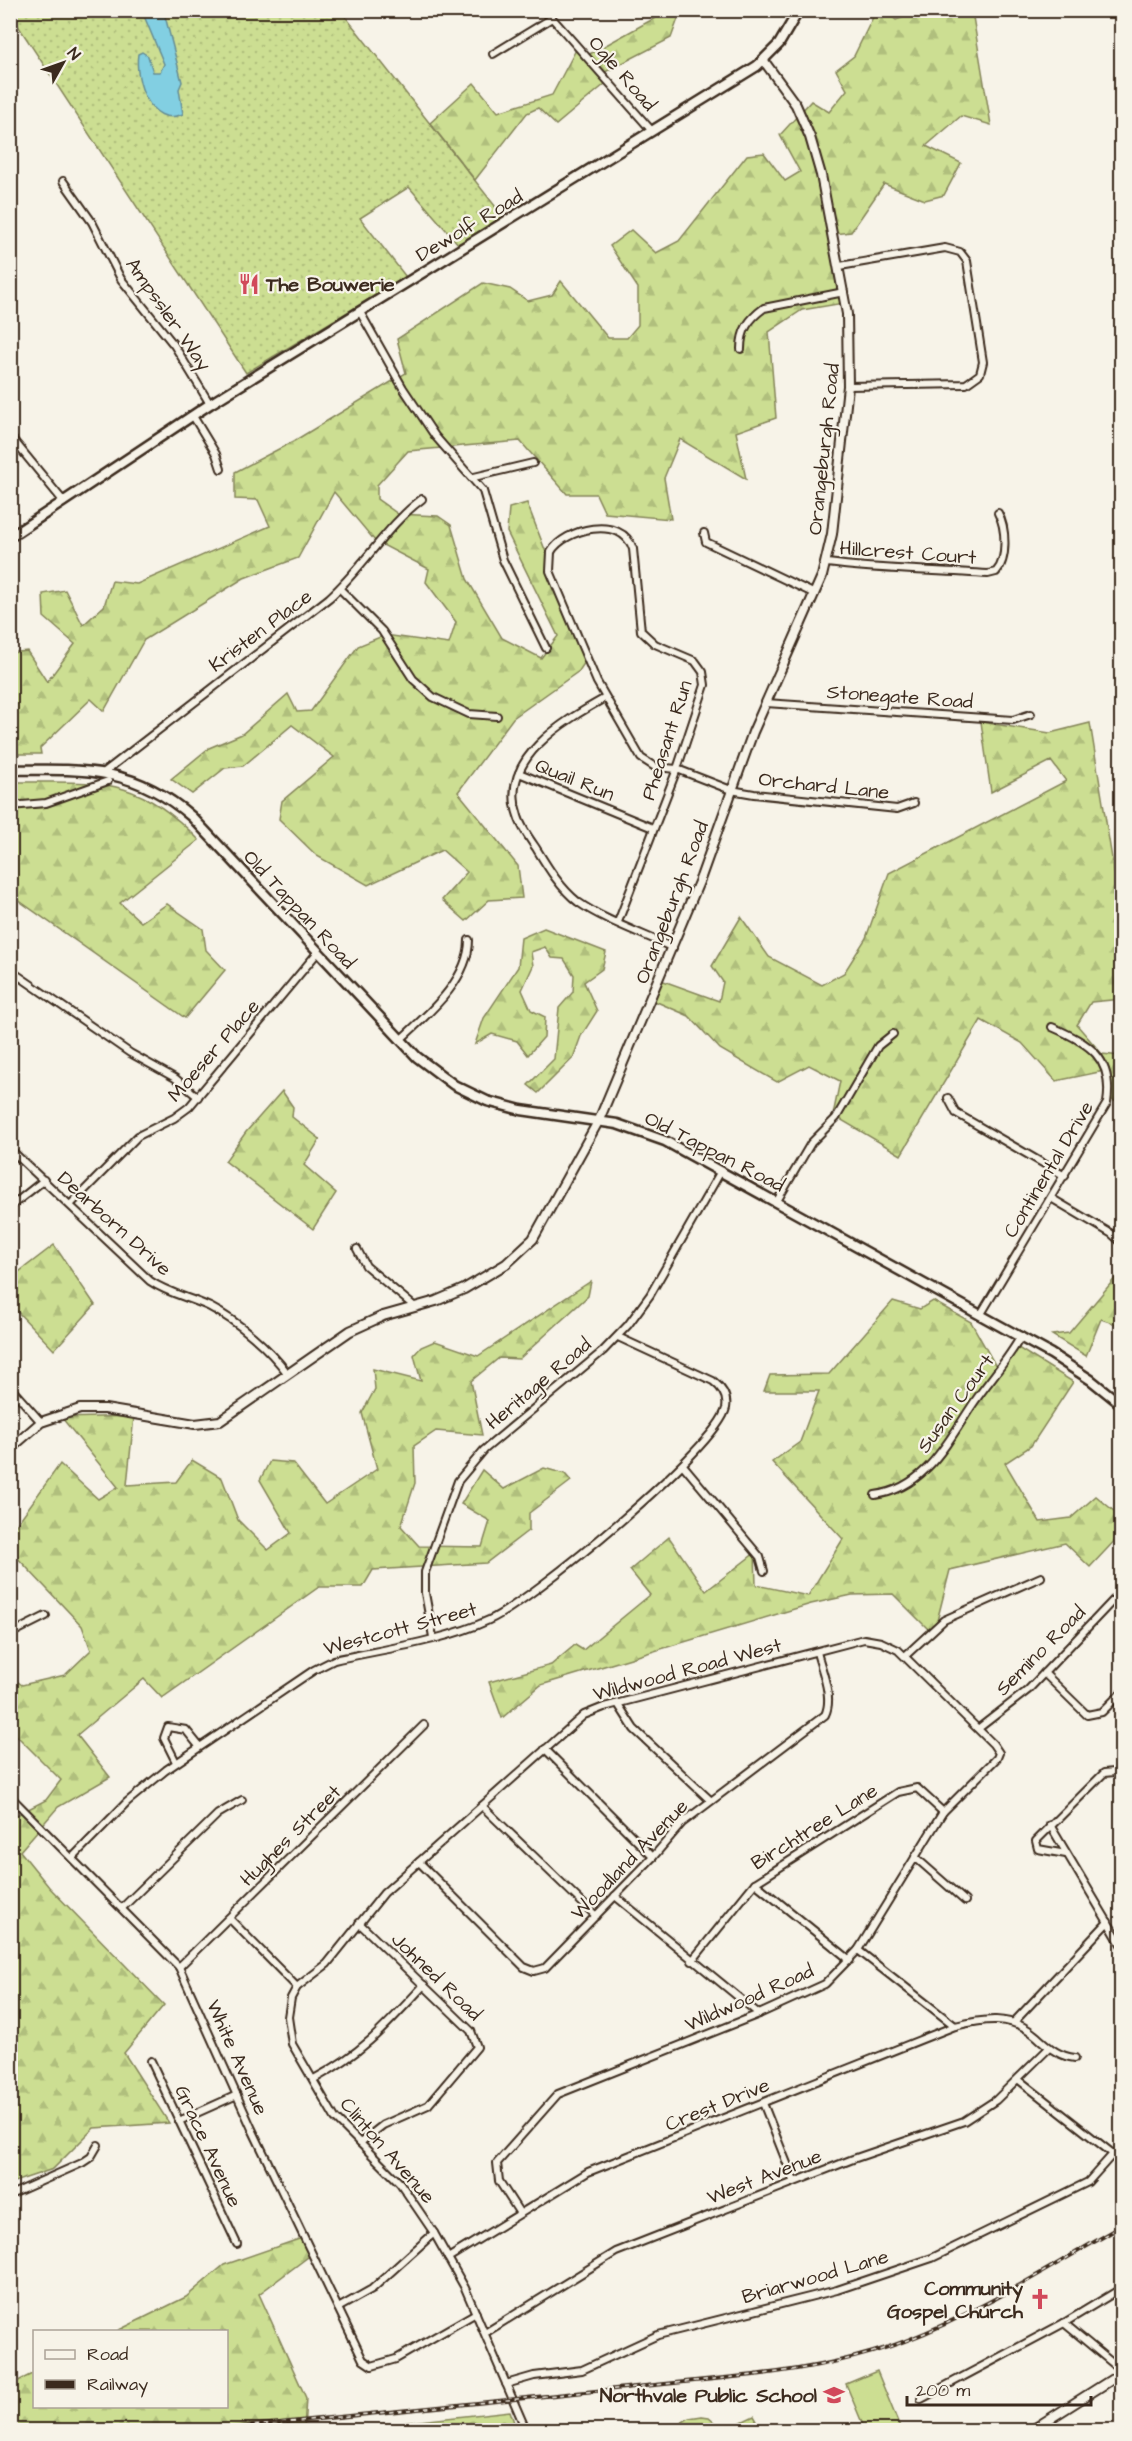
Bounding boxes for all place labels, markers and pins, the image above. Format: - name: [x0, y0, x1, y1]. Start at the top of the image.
- place label: The Bouwerie: [265, 271, 395, 299]
- restaurant icon: The Bouwerie: [237, 272, 261, 296]
- place label: Community Gospel Church: [887, 2275, 1024, 2326]
- church icon: Community Gospel Church: [1028, 2287, 1052, 2311]
- place label: Northvale Public School: [600, 2382, 817, 2410]
- school or university icon: Northvale Public School: [822, 2383, 846, 2407]

